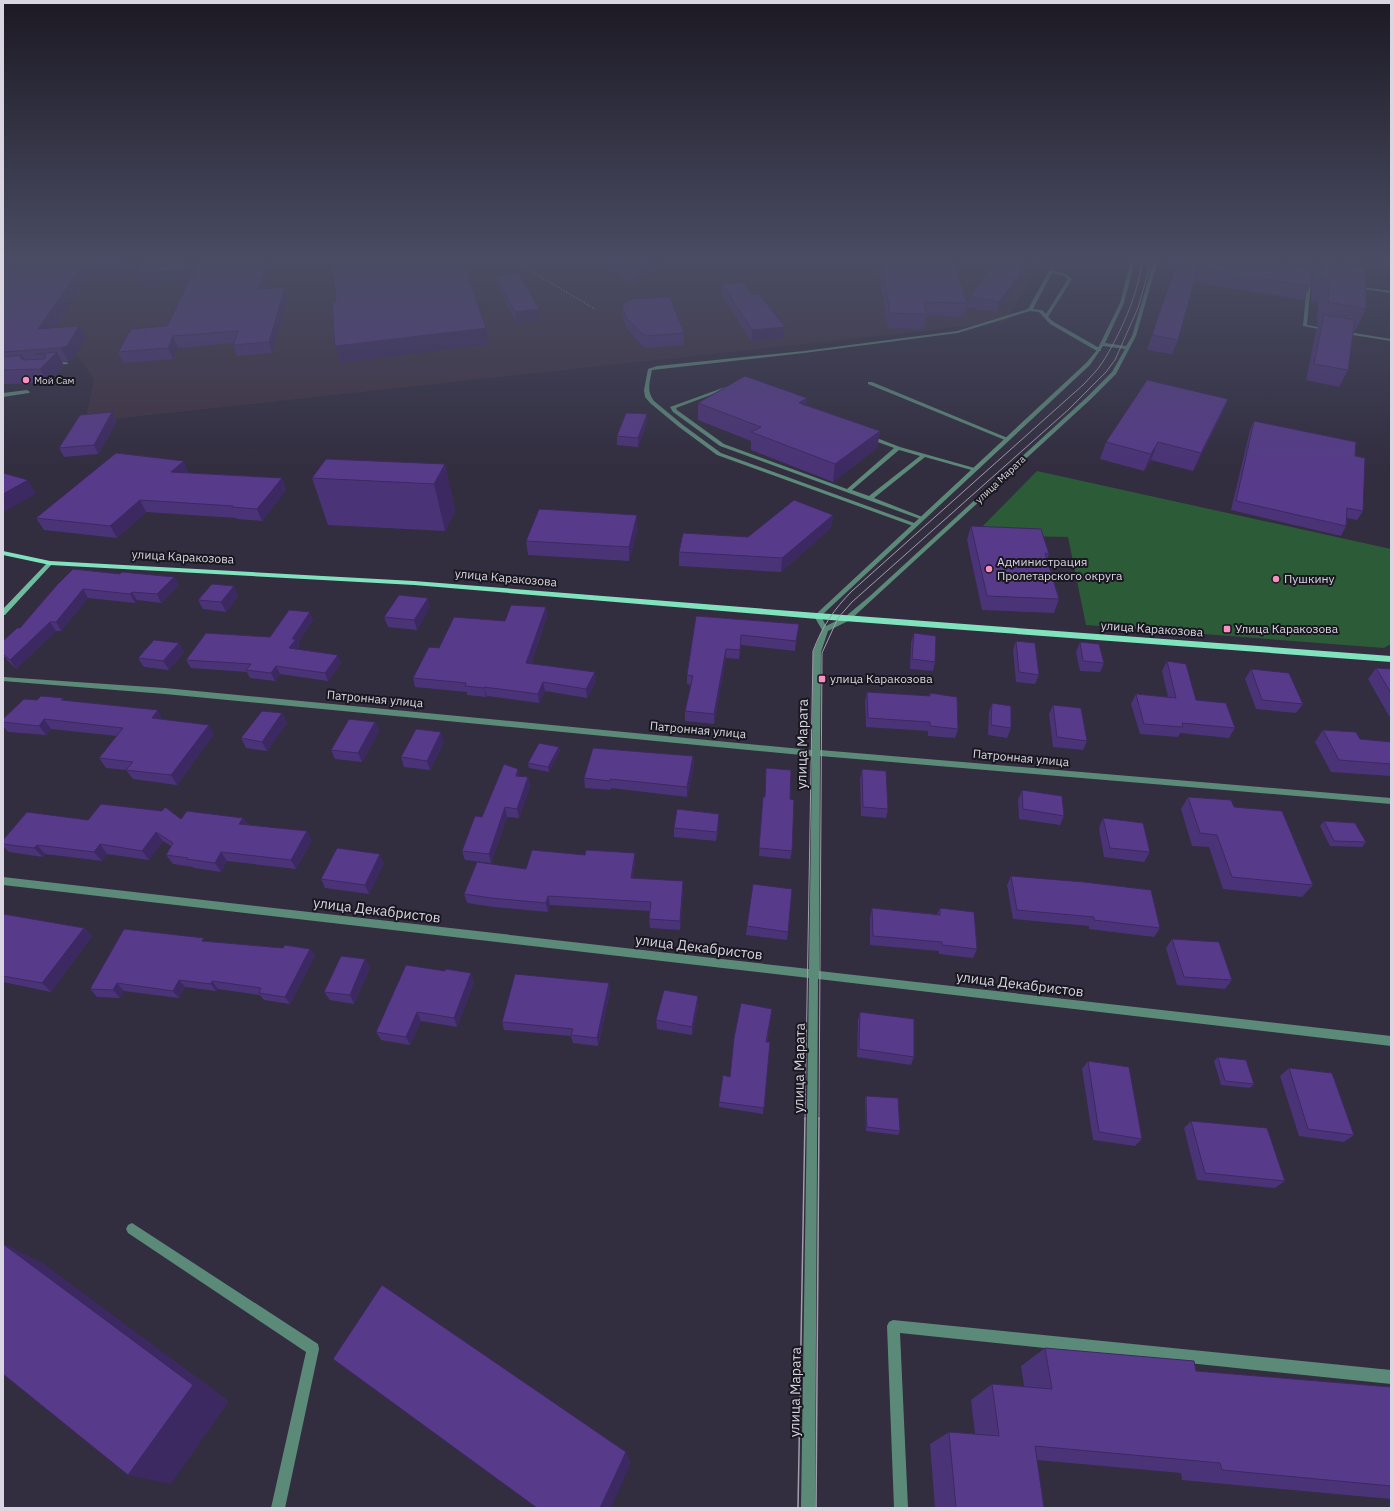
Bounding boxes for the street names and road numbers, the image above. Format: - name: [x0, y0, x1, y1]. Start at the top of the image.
- street label: улица Марата: [972, 452, 1029, 506]
- street label: улица Каракозова: [131, 546, 235, 567]
- street label: улица Каракозова: [454, 566, 558, 589]
- street label: улица Каракозова: [1100, 617, 1204, 640]
- street label: Патронная улица: [326, 687, 425, 710]
- street label: улица Марата: [792, 698, 812, 789]
- street label: Патронная улица: [649, 718, 748, 741]
- street label: Патронная улица: [972, 746, 1071, 769]
- street label: улица Декабристов: [312, 893, 442, 927]
- street label: улица Декабристов: [634, 930, 764, 964]
- street label: улица Декабристов: [955, 967, 1085, 1001]
- street label: улица Марата: [789, 1022, 809, 1113]
- street label: улица Марата: [785, 1346, 805, 1437]

